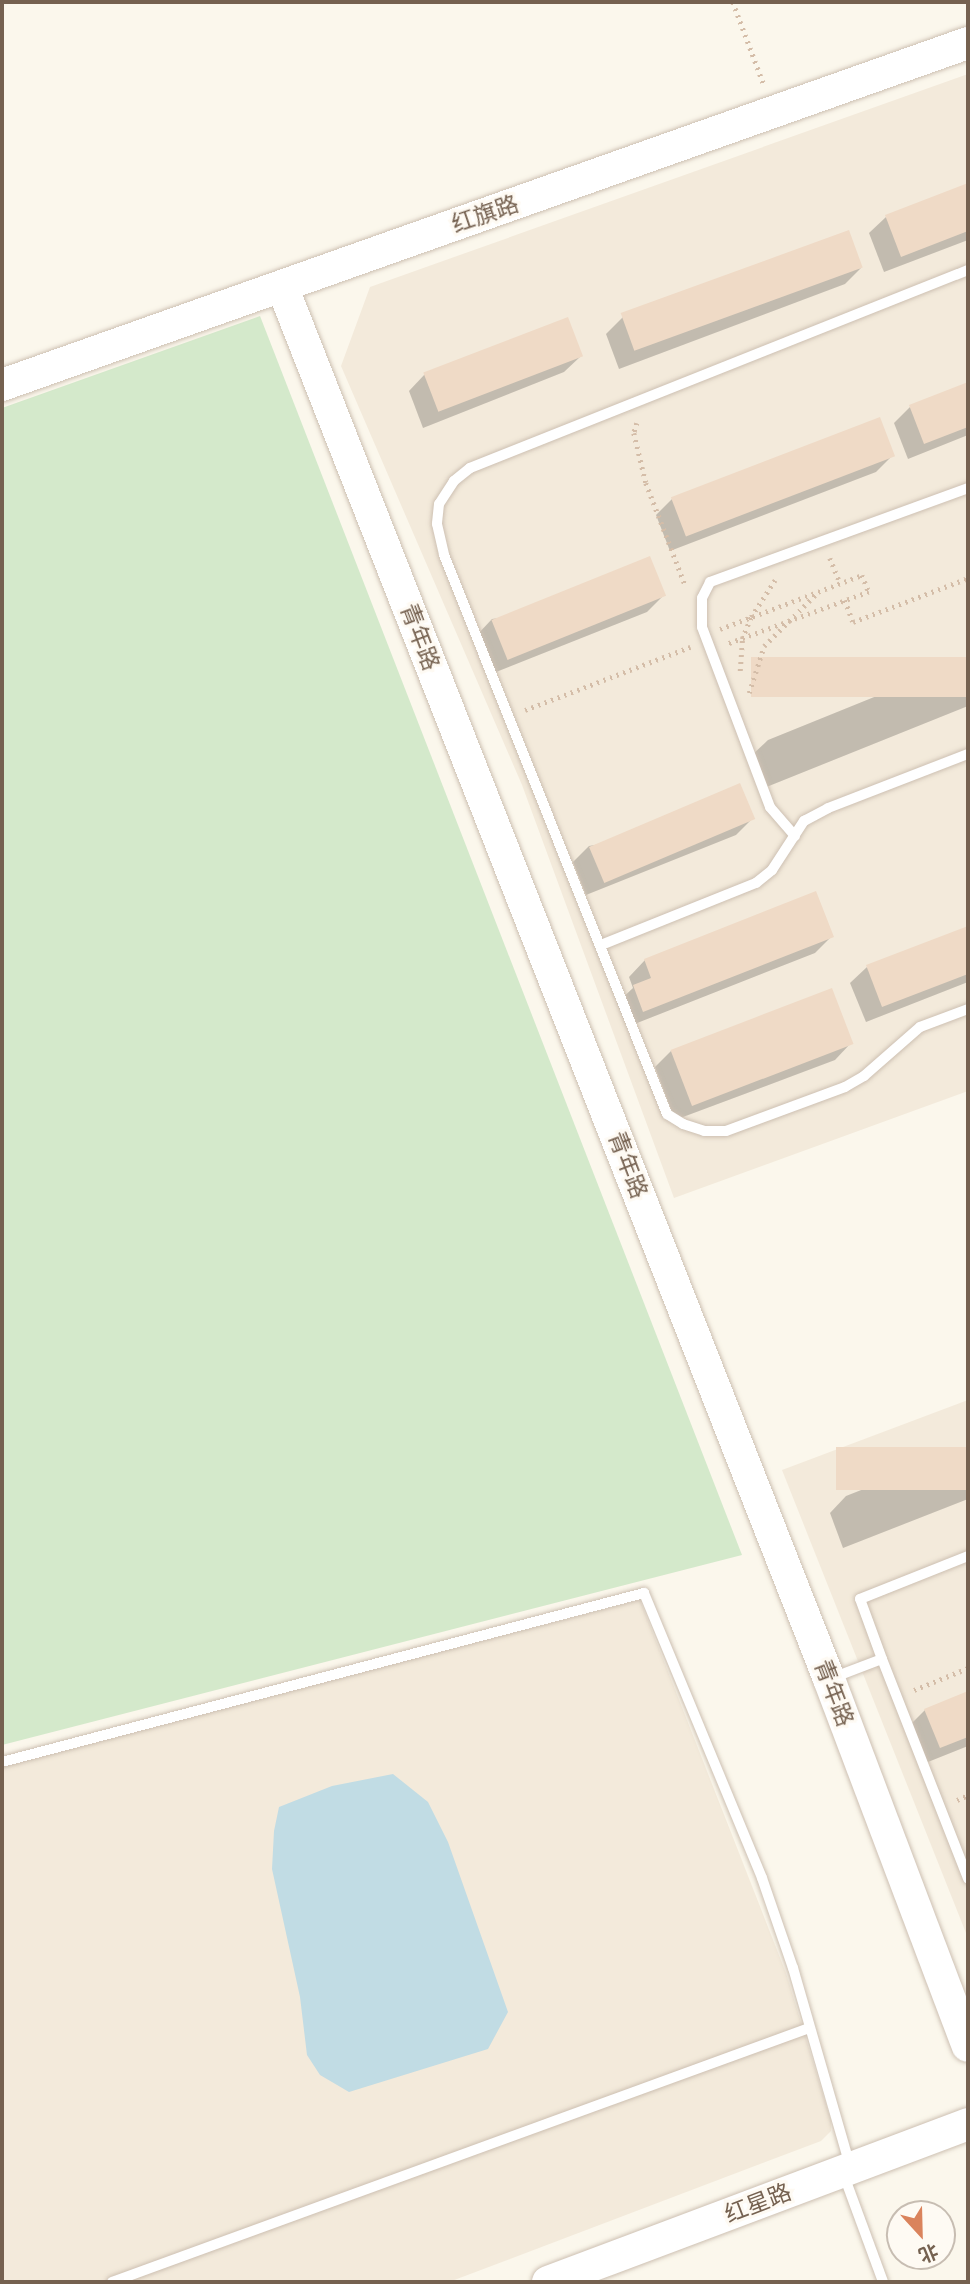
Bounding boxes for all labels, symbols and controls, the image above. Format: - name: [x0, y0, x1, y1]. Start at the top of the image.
- street label: 红旗路: [448, 190, 522, 238]
- street label: 青年路: [395, 600, 445, 674]
- street label: 青年路: [603, 1128, 653, 1202]
- street label: 青年路: [809, 1656, 859, 1730]
- street label: 红星路: [721, 2178, 795, 2228]
- north arrow: [886, 2200, 956, 2270]
- text: 北: [915, 2239, 941, 2267]

